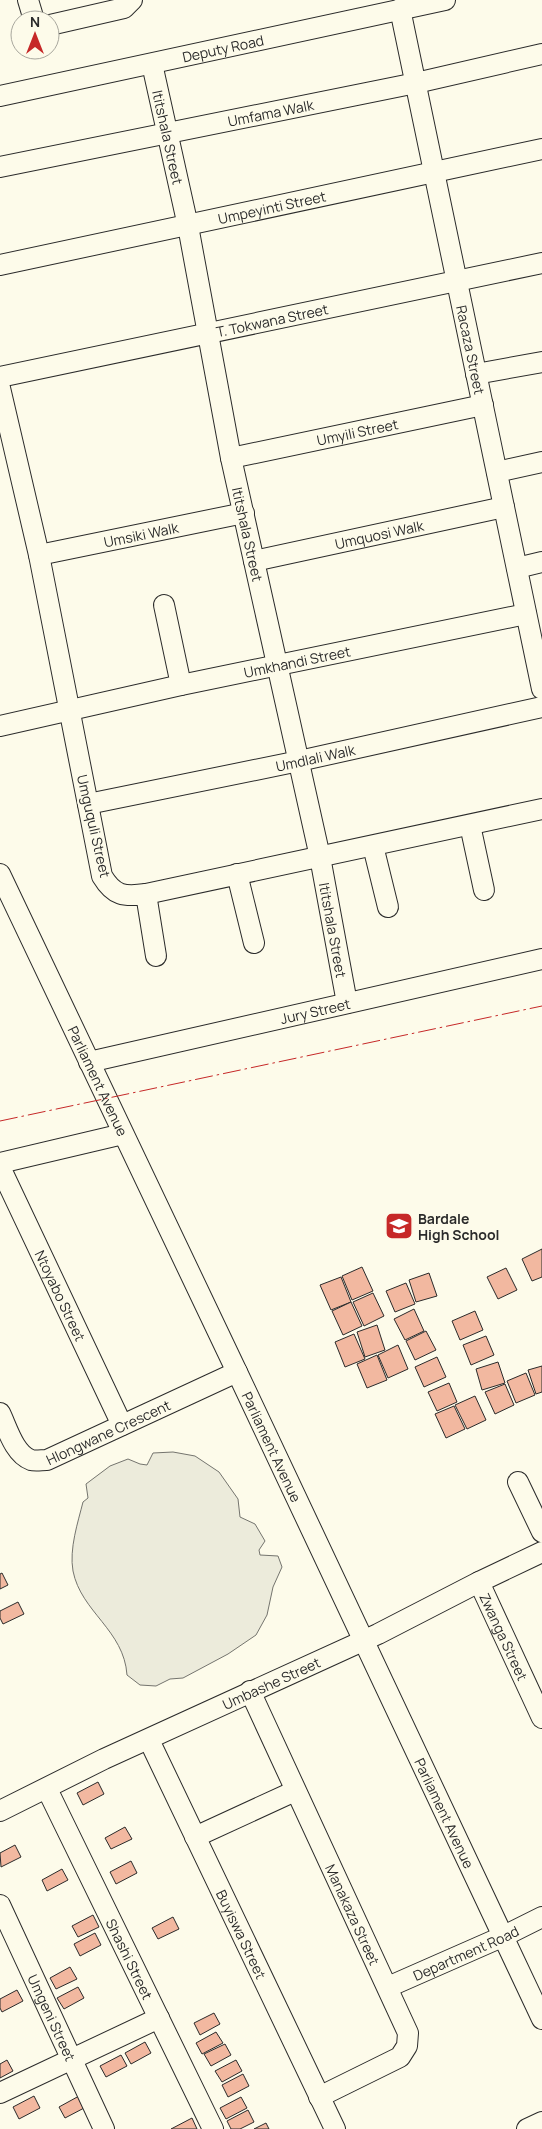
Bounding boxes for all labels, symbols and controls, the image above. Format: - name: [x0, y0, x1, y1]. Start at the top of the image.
- north arrow: [10, 10, 60, 60]
- text: N: [30, 12, 40, 31]
- street label: Deputy Road: [180, 30, 265, 66]
- street label: Ititshala Street: [149, 88, 188, 187]
- street label: Umfama Walk: [226, 94, 316, 130]
- street label: Umpeyinti Street: [216, 186, 328, 228]
- street label: T. Tokwana Street: [214, 299, 330, 341]
- street label: Racaza Street: [453, 303, 490, 396]
- street label: Umyili Street: [315, 414, 400, 449]
- street label: Ititshala Street: [228, 485, 268, 584]
- street label: Umquosi Walk: [333, 515, 426, 553]
- street label: Umsiki Walk: [102, 517, 181, 551]
- street label: Umkhandi Street: [242, 641, 352, 681]
- street label: Umdlali Walk: [274, 739, 358, 775]
- street label: Umguquli Street: [73, 773, 115, 880]
- street label: Ititshala Street: [315, 881, 352, 980]
- street label: Jury Street: [278, 993, 352, 1028]
- street label: Parliament Avenue: [64, 1023, 133, 1139]
- place label: Bardale High School: [418, 1209, 499, 1244]
- school or university icon: Bardale High School: [384, 1211, 414, 1241]
- street label: Ntoyabo Street: [31, 1247, 90, 1344]
- street label: Parliament Avenue: [238, 1388, 306, 1505]
- street label: Hlongwane Crescent: [43, 1395, 174, 1469]
- street label: Zwanga Street: [476, 1590, 533, 1684]
- street label: Umbashe Street: [219, 1652, 323, 1713]
- street label: Parliament Avenue: [411, 1755, 479, 1871]
- street label: Manakaza Street: [322, 1861, 385, 1968]
- street label: Buyiswa Street: [212, 1886, 271, 1982]
- street label: Shashi Street: [102, 1915, 158, 2003]
- street label: Department Road: [410, 1921, 522, 1984]
- street label: Umgeni Street: [24, 1971, 81, 2064]

